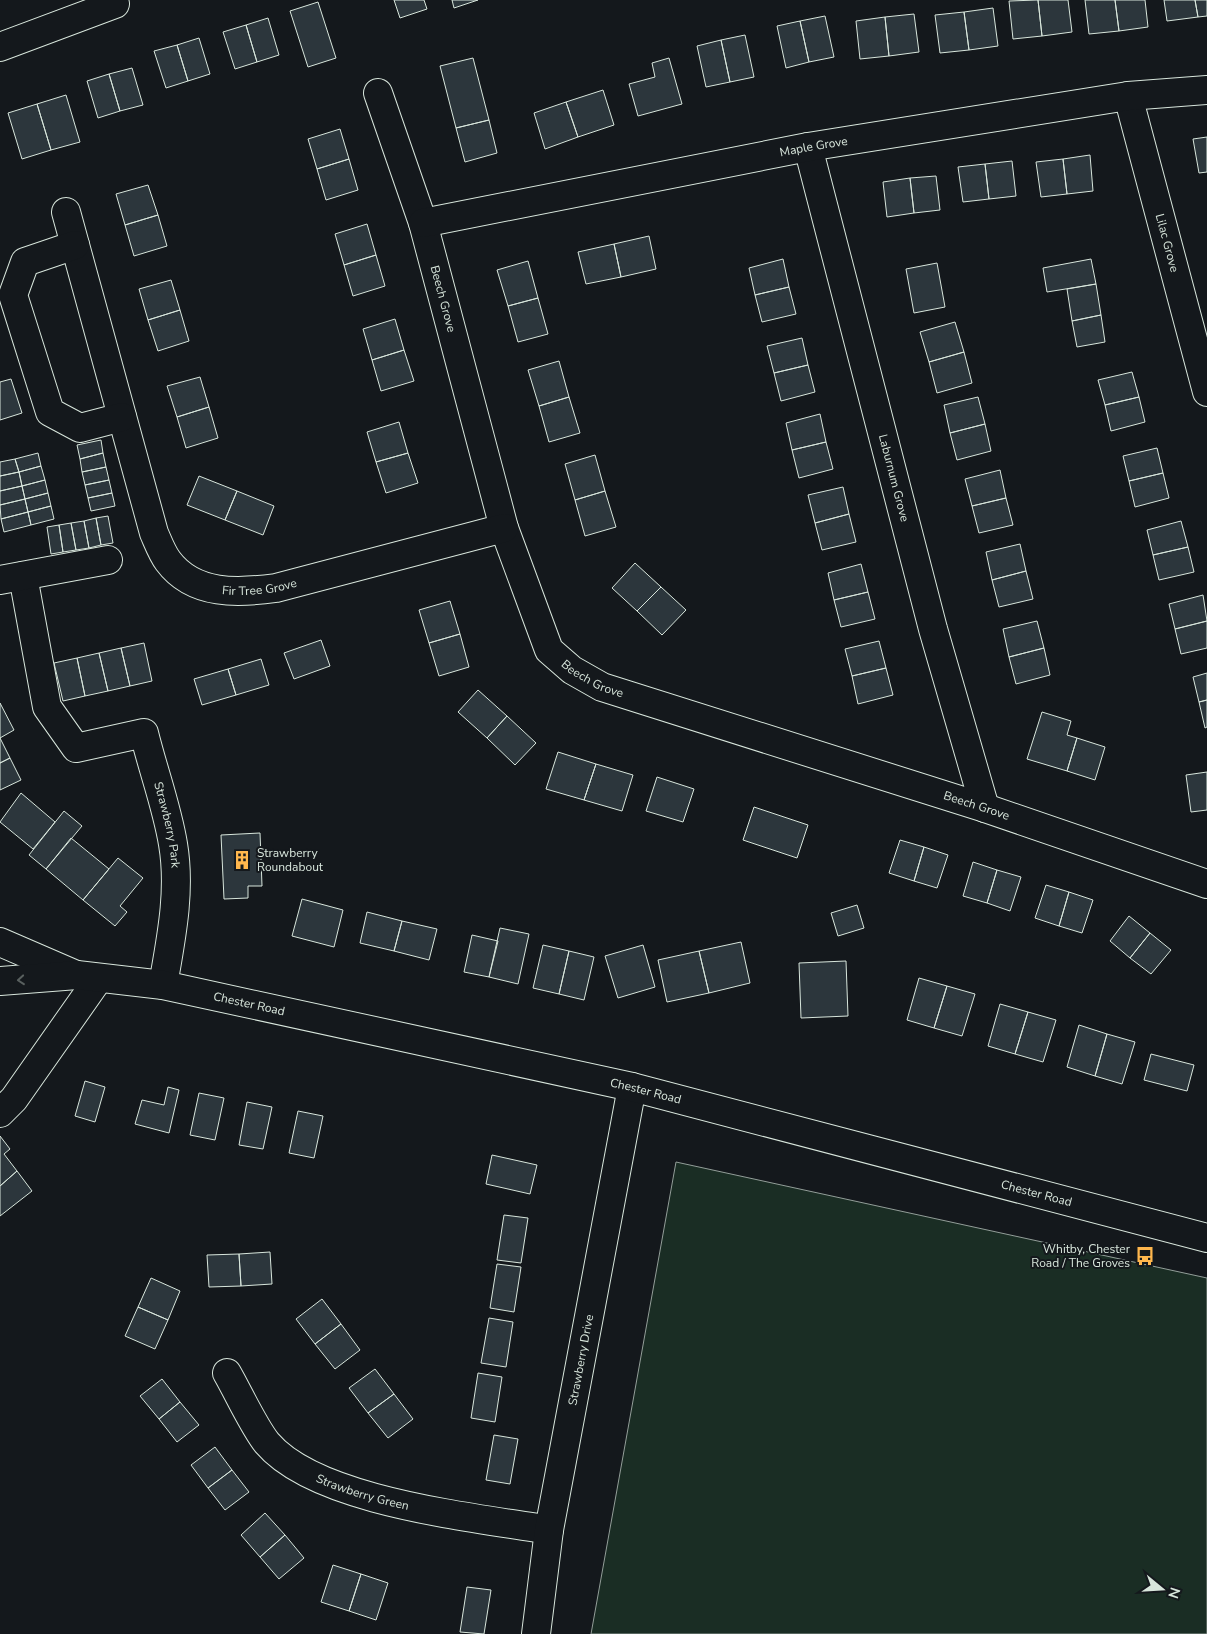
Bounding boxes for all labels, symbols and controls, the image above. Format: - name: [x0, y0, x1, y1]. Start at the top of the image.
- street label: Maple Grove: [778, 133, 849, 160]
- street label: Lilac Grove: [1152, 212, 1183, 274]
- street label: Beech Grove: [427, 264, 460, 334]
- street label: Laburnum Grove: [875, 433, 913, 524]
- street label: Fir Tree Grove: [221, 575, 298, 599]
- street label: Beech Grove: [558, 656, 625, 701]
- street label: Strawberry Park: [150, 780, 184, 869]
- street label: Beech Grove: [942, 787, 1012, 824]
- place label: Strawberry Roundabout: [257, 845, 324, 875]
- building icon: Strawberry Roundabout: [231, 849, 253, 871]
- one-way arrow: [17, 974, 25, 985]
- street label: Chester Road: [212, 988, 286, 1019]
- street label: Chester Road: [609, 1074, 683, 1108]
- street label: Chester Road: [999, 1176, 1074, 1210]
- place label: Whitby, Chester Road / The Groves: [1031, 1241, 1131, 1271]
- bus stop icon: Whitby, Chester Road / The Groves: [1134, 1245, 1156, 1267]
- street label: Strawberry Drive: [565, 1313, 597, 1407]
- street label: Strawberry Green: [314, 1470, 411, 1514]
- north arrow: [1137, 1564, 1187, 1614]
- text: N: [1163, 1585, 1185, 1601]

